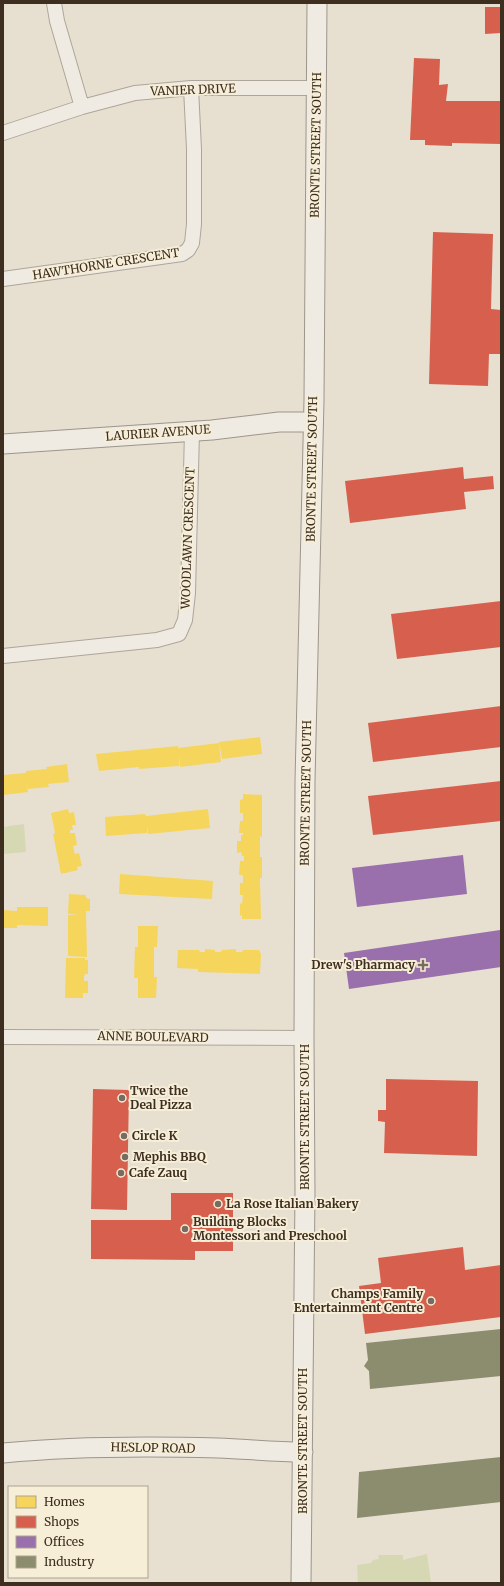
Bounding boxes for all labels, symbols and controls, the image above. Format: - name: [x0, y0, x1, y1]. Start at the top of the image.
- street label: BRONTE STREET SOUTH: [307, 71, 324, 218]
- street label: VANIER DRIVE: [149, 81, 236, 99]
- street label: HAWTHORNE CRESCENT: [31, 244, 181, 283]
- street label: BRONTE STREET SOUTH: [303, 395, 320, 542]
- street label: LAURIER AVENUE: [105, 421, 211, 444]
- street label: WOODLAWN CRESCENT: [177, 466, 197, 610]
- street label: BRONTE STREET SOUTH: [297, 719, 314, 866]
- place label: Drew's Pharmacy: [311, 957, 416, 972]
- marker: Drew's Pharmacy: [418, 960, 428, 970]
- street label: ANNE BOULEVARD: [96, 1028, 209, 1045]
- street label: BRONTE STREET SOUTH: [297, 1044, 312, 1190]
- place label: Twice the Deal Pizza: [130, 1083, 192, 1112]
- marker: Twice the Deal Pizza: [117, 1093, 127, 1103]
- place label: Circle K: [132, 1128, 178, 1143]
- marker: Circle K: [119, 1131, 129, 1141]
- place label: Mephis BBQ: [133, 1149, 207, 1164]
- marker: Mephis BBQ: [120, 1152, 130, 1162]
- place label: Cafe Zauq: [129, 1165, 188, 1180]
- marker: Cafe Zauq: [116, 1168, 126, 1178]
- place label: La Rose Italian Bakery: [226, 1196, 360, 1211]
- marker: La Rose Italian Bakery: [213, 1199, 223, 1209]
- place label: Building Blocks Montessori and Preschool: [193, 1214, 347, 1243]
- marker: Building Blocks Montessori and Preschool: [180, 1224, 190, 1234]
- place label: Champs Family Entertainment Centre: [294, 1286, 424, 1315]
- marker: Champs Family Entertainment Centre: [426, 1296, 436, 1306]
- street label: BRONTE STREET SOUTH: [295, 1368, 310, 1514]
- street label: HESLOP ROAD: [110, 1439, 196, 1456]
- legend: [8, 1486, 148, 1578]
- text: Homes: [44, 1494, 85, 1509]
- text: Shops: [44, 1514, 79, 1529]
- text: Offices: [44, 1534, 84, 1549]
- text: Industry: [44, 1554, 94, 1569]

